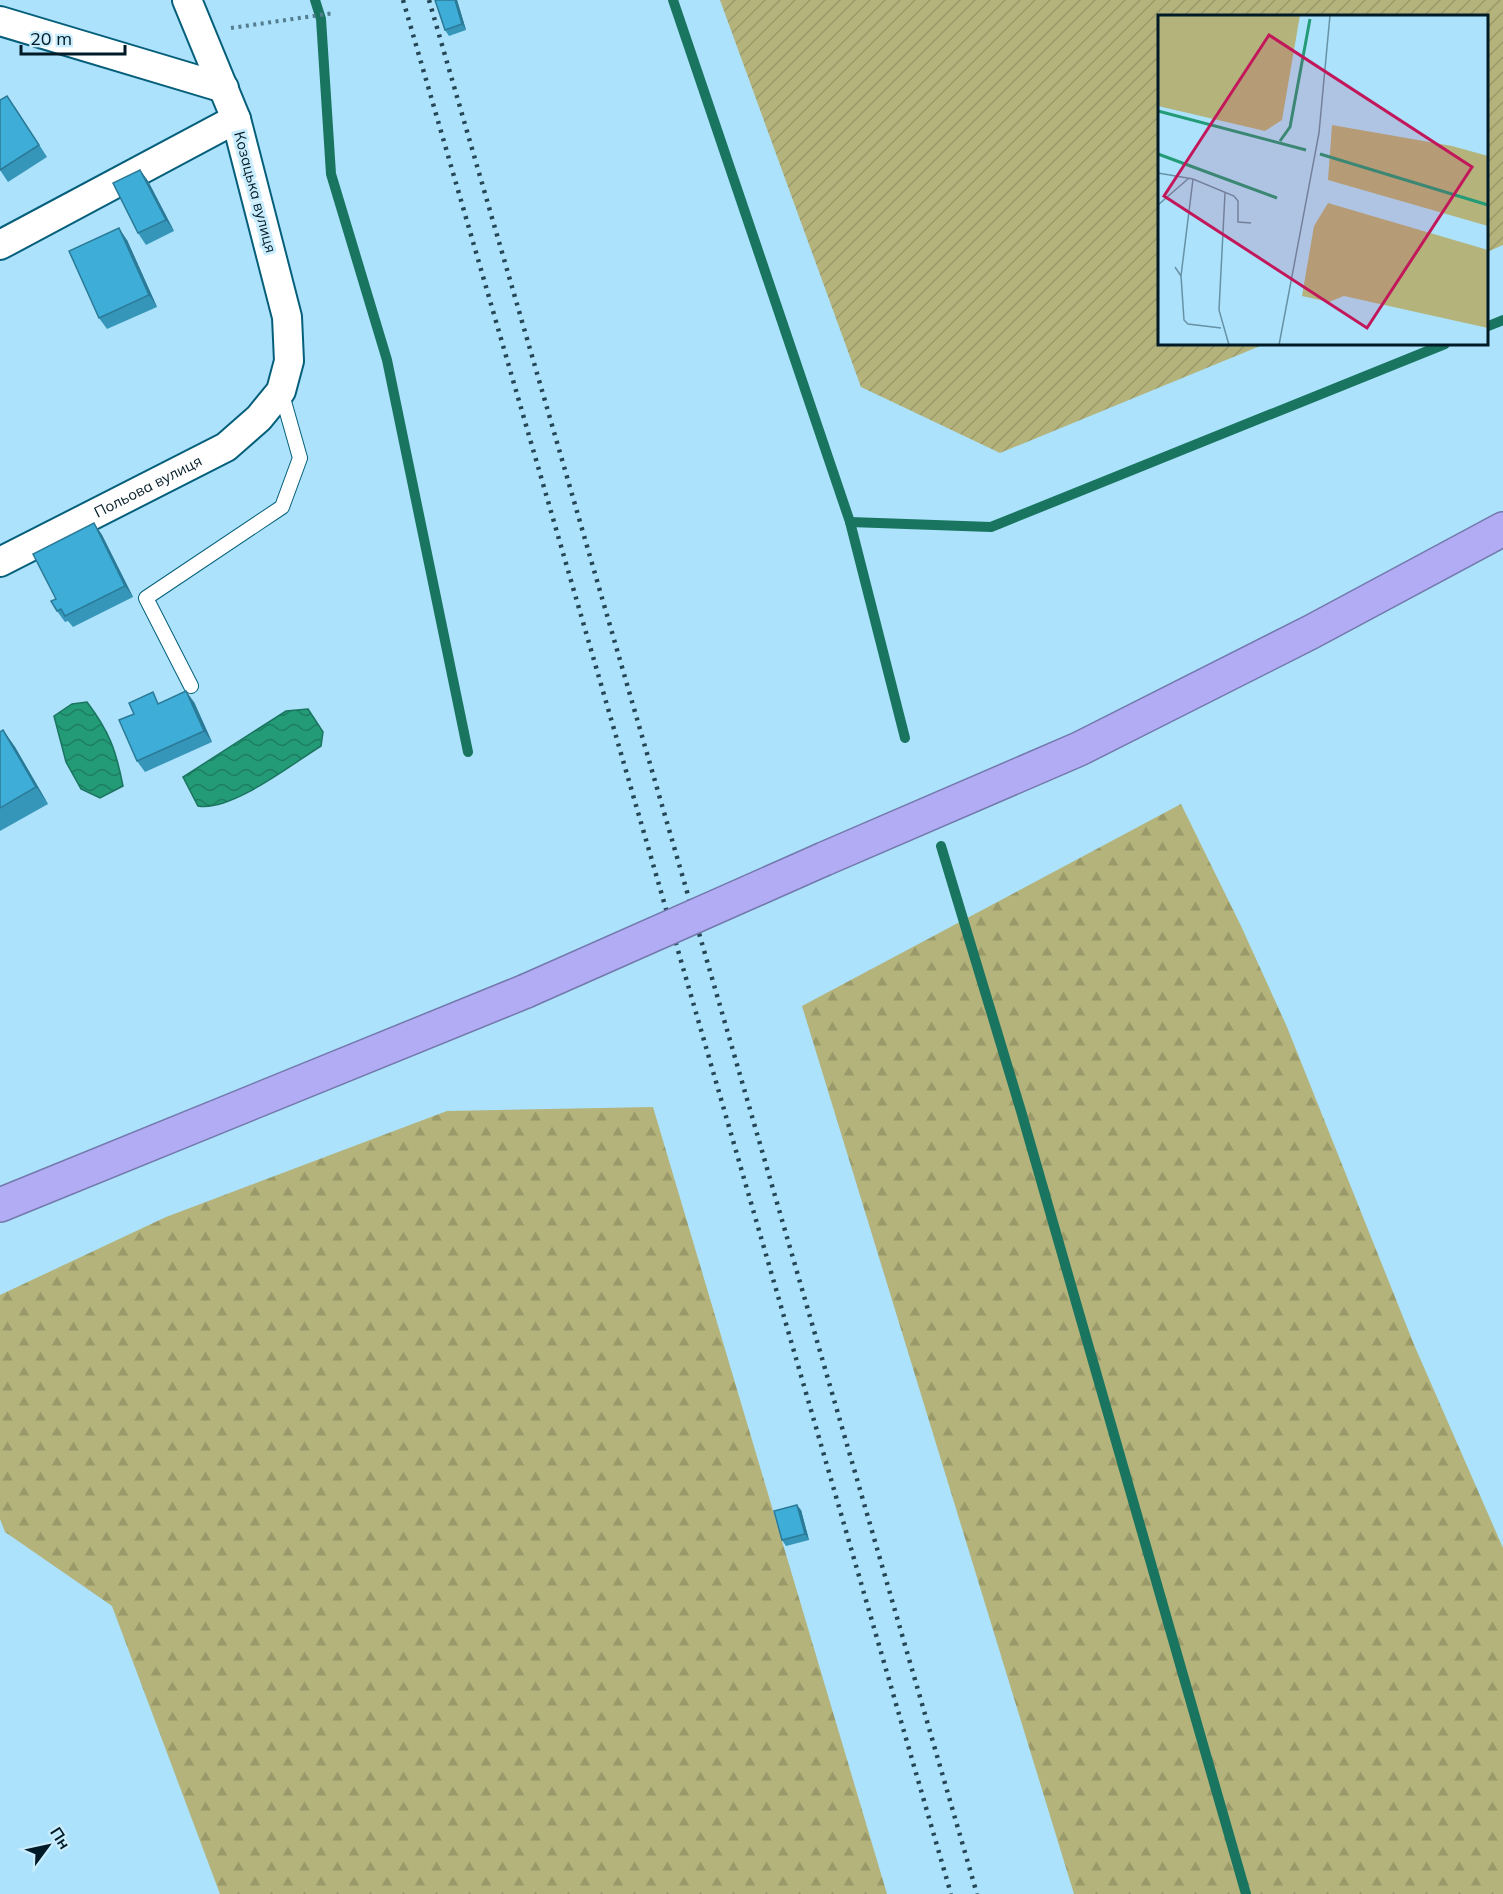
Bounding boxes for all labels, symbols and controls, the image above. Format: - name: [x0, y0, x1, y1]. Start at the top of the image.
- inset map: [1158, 15, 1488, 345]
- scale bar: [21, 18, 124, 56]
- text: 20 m: [30, 27, 72, 50]
- street label: Козацька вулиця: [230, 129, 281, 255]
- street label: Польова вулиця: [91, 451, 205, 522]
- north arrow: [18, 1816, 78, 1876]
- text: Пн: [46, 1823, 75, 1853]

